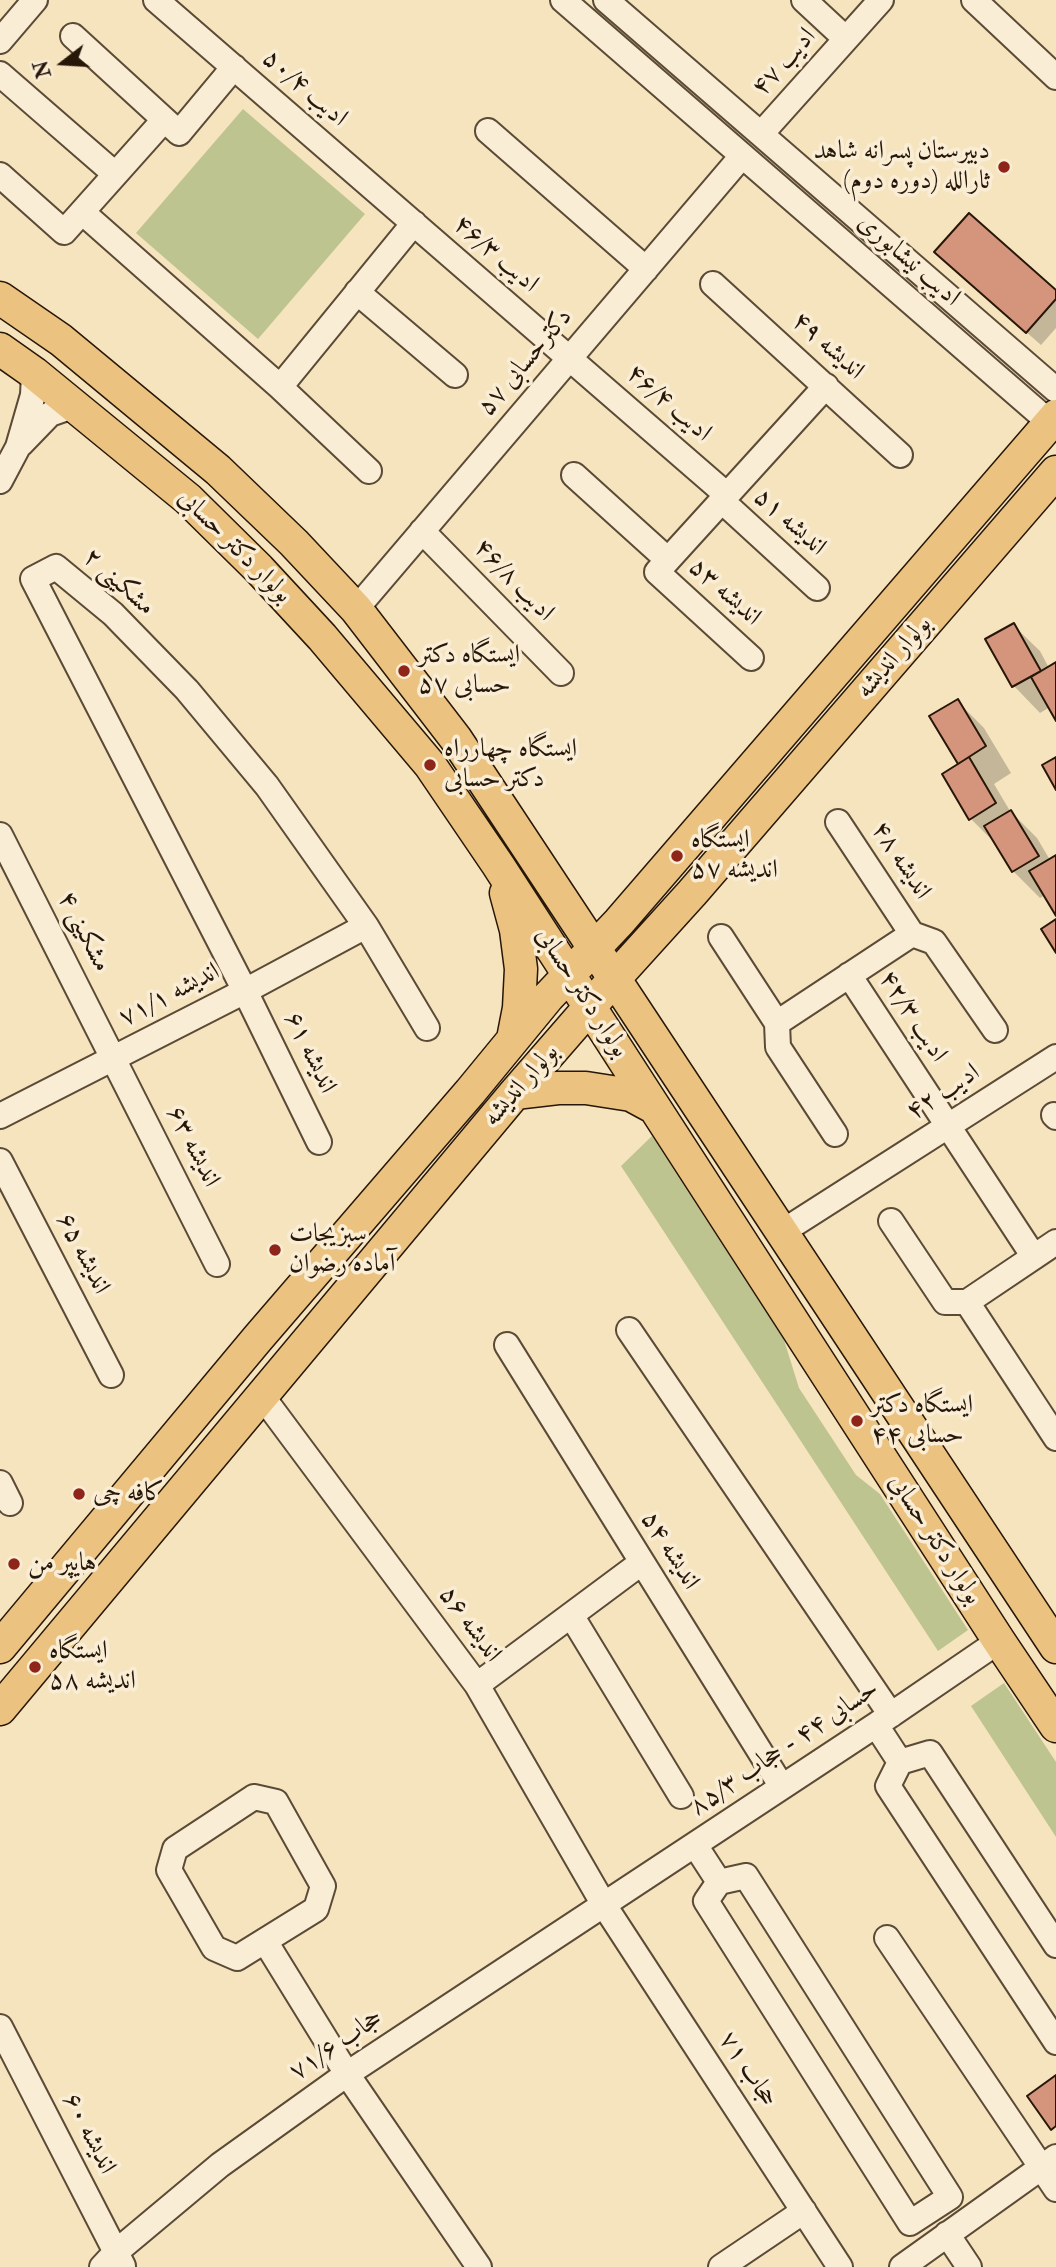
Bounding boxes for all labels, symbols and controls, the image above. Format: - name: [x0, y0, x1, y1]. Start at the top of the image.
- street label: ادیب ۴۷: [746, 22, 824, 104]
- north arrow: [28, 28, 98, 98]
- street label: ادیب ۵۰/۴: [255, 43, 353, 135]
- text: N: [29, 58, 57, 81]
- place label: دبیرستان پسرانه شاهد ثارالله (دوره دوم): [813, 136, 990, 198]
- marker: دبیرستان پسرانه شاهد ثارالله (دوره دوم): [996, 159, 1012, 175]
- street label: ادیب نیشابوری: [850, 208, 966, 314]
- street label: ادیب ۴۶/۳: [446, 209, 544, 301]
- street label: دکترحسابی ۵۷: [472, 303, 580, 423]
- street label: اندیشه ۴۹: [784, 306, 870, 388]
- street label: ادیب ۴۶/۴: [619, 358, 717, 450]
- street label: اندیشه ۵۱: [746, 482, 832, 564]
- street label: بولوار دکتر حسابی: [170, 483, 298, 611]
- street label: ادیب ۴۶/۸: [466, 533, 560, 629]
- street label: مشکینی ۲: [76, 543, 160, 623]
- street label: اندیشه ۵۳: [681, 552, 767, 634]
- street label: بولوار اندیشه: [850, 610, 940, 706]
- place label: ایستگاه دکتر حسابی ۵۷: [418, 640, 520, 702]
- marker: ایستگاه دکتر حسابی ۵۷: [396, 663, 412, 679]
- place label: ایستگاه چهارراه دکتر حسابی: [444, 734, 577, 796]
- marker: ایستگاه چهارراه دکتر حسابی: [422, 757, 438, 773]
- street label: اندیشه ۴۸: [863, 816, 937, 906]
- place label: ایستگاه اندیشه ۵۷: [691, 825, 778, 886]
- marker: ایستگاه اندیشه ۵۷: [669, 848, 685, 864]
- street label: مشکینی ۴: [50, 887, 116, 977]
- street label: بولوار دکتر حسابی: [527, 922, 635, 1064]
- street label: اندیشه ۷۱/۱: [114, 957, 226, 1035]
- street label: ادیب ۴۲/۳: [871, 965, 953, 1069]
- street label: اندیشه ۶۱: [276, 1007, 342, 1099]
- street label: بولوار اندیشه: [477, 1038, 567, 1134]
- street label: ادیب ۴۲: [902, 1058, 986, 1128]
- street label: اندیشه ۶۳: [158, 1101, 226, 1193]
- street label: اندیشه ۶۵: [48, 1208, 116, 1300]
- place label: سبزیجات آماده رضوان: [289, 1219, 395, 1280]
- marker: سبزیجات آماده رضوان: [267, 1242, 283, 1258]
- place label: ایستگاه دکتر حسابی ۴۴: [871, 1390, 973, 1452]
- marker: ایستگاه دکتر حسابی ۴۴: [849, 1413, 865, 1429]
- street label: بولوار دکتر حسابی: [880, 1469, 988, 1611]
- place label: کافه چی: [93, 1478, 165, 1510]
- marker: کافه چی: [71, 1486, 87, 1502]
- street label: اندیشه ۵۴: [633, 1506, 705, 1596]
- place label: هایپر من: [28, 1548, 96, 1580]
- marker: هایپر من: [6, 1556, 22, 1572]
- street label: اندیشه ۵۶: [431, 1581, 507, 1669]
- place label: ایستگاه اندیشه ۵۸: [49, 1636, 136, 1698]
- marker: ایستگاه اندیشه ۵۸: [27, 1659, 43, 1675]
- street label: حسابی ۴۴ - حجاب ۸۵/۳: [685, 1674, 885, 1824]
- street label: حجاب ۷۱/۶: [284, 2003, 390, 2089]
- street label: حجاب ۷۱: [711, 2026, 783, 2114]
- street label: اندیشه ۶۰: [54, 2088, 122, 2180]

